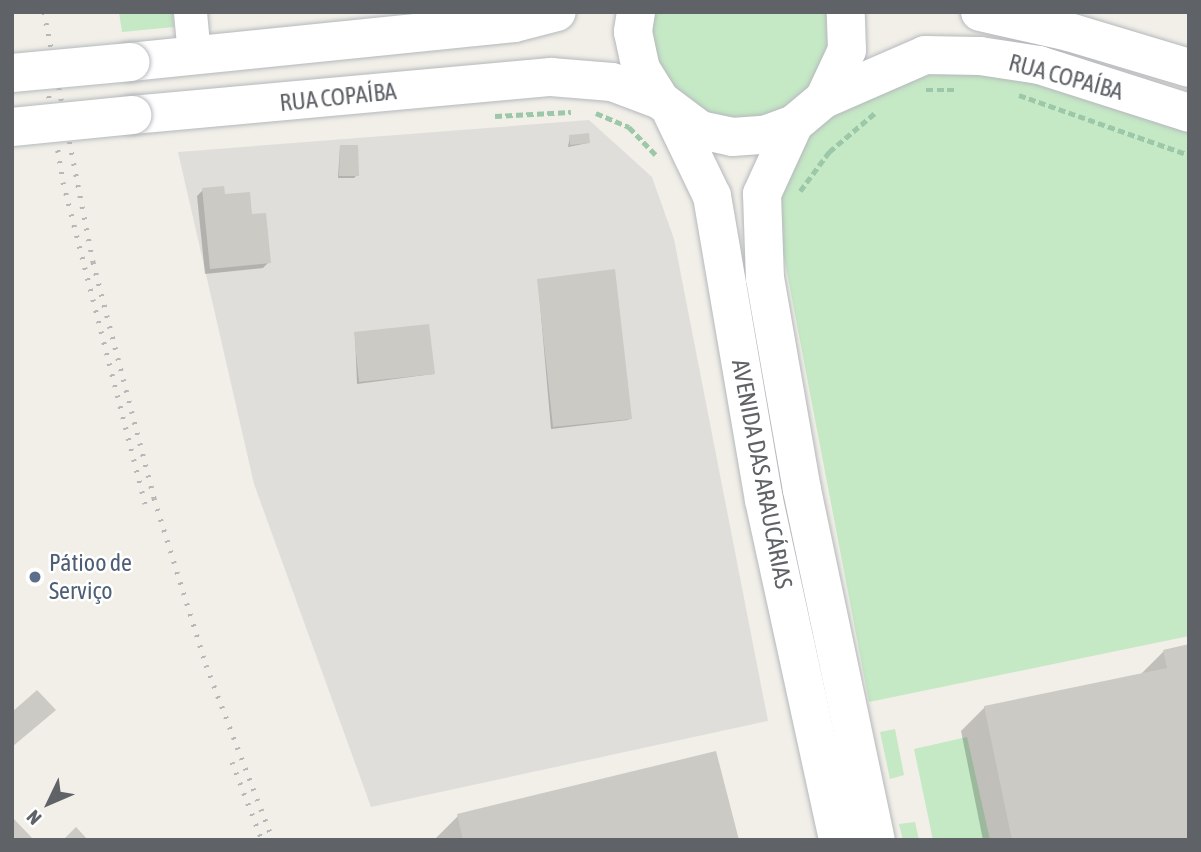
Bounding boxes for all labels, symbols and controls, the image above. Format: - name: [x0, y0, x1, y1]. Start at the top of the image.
- street label: RUA COPAÍBA: [1006, 48, 1126, 106]
- street label: RUA COPAÍBA: [278, 77, 398, 117]
- street label: AVENIDA DAS ARAUCÁRIAS: [726, 357, 798, 591]
- place label: Pátioo de Serviço: [49, 549, 132, 605]
- marker: Pátioo de Serviço: [27, 569, 43, 585]
- north arrow: [14, 768, 84, 838]
- text: N: [22, 806, 46, 829]

